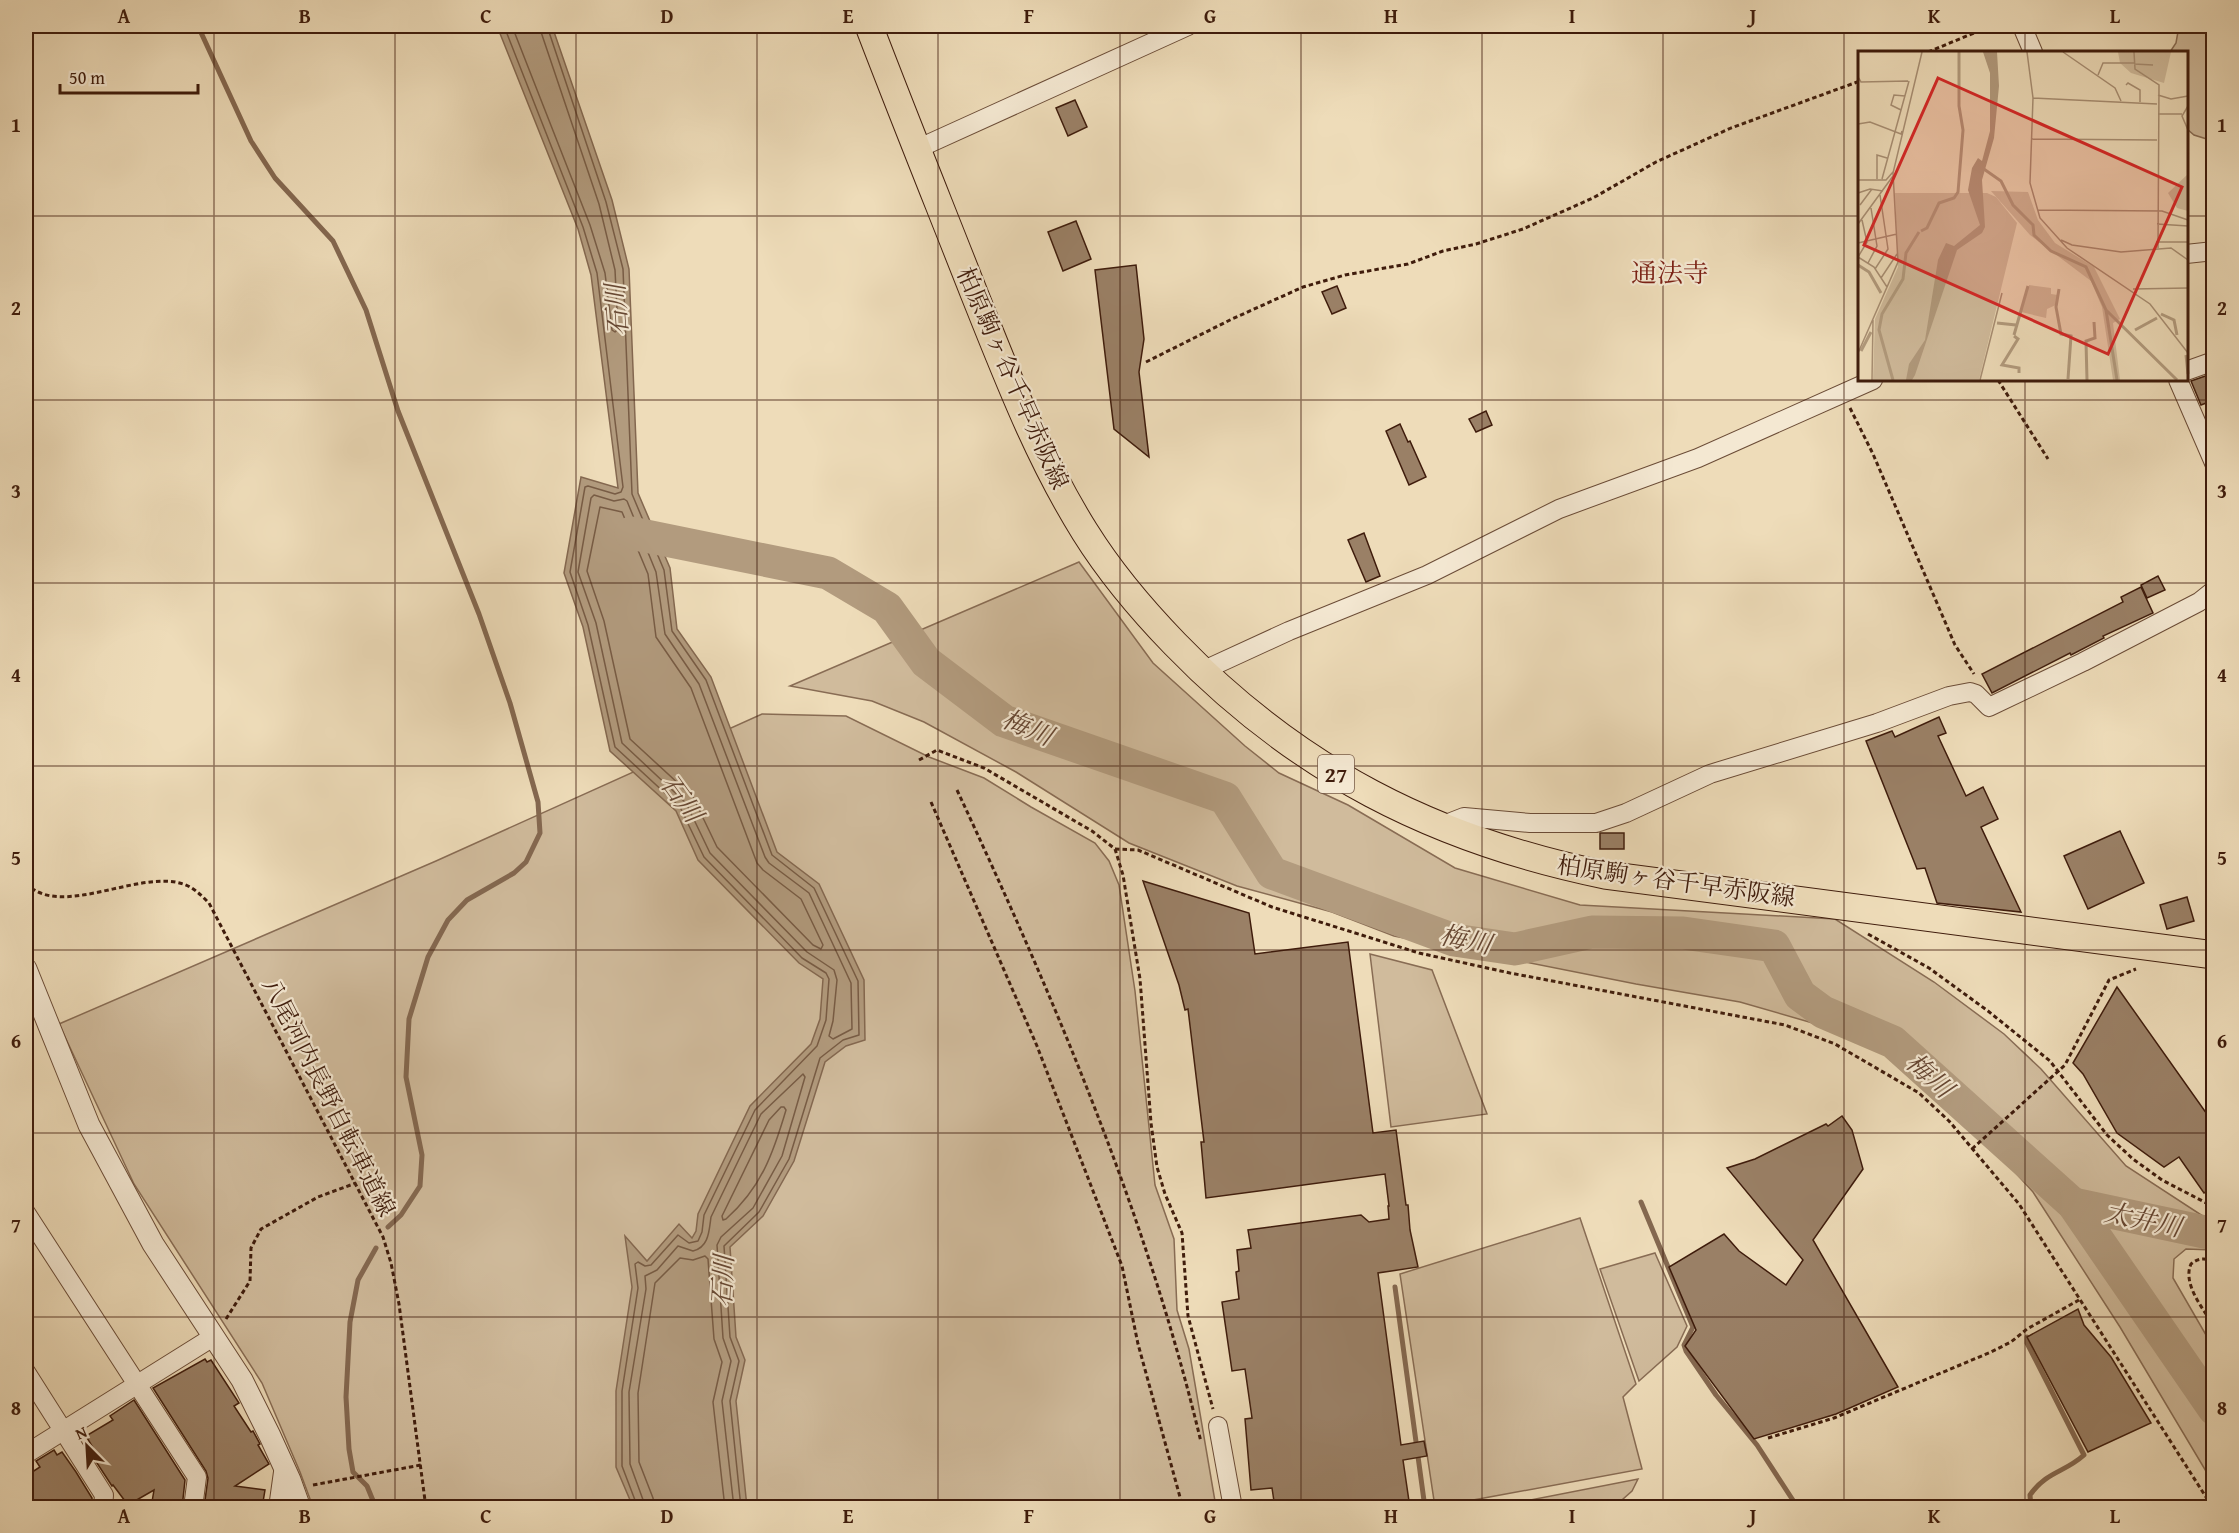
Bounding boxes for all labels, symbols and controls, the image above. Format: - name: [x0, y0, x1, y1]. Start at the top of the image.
- text: A: [118, 1, 131, 30]
- text: B: [299, 1, 311, 30]
- text: C: [480, 1, 492, 30]
- text: D: [660, 1, 674, 30]
- text: E: [843, 1, 854, 30]
- text: F: [1024, 1, 1034, 30]
- text: G: [1204, 1, 1216, 30]
- text: H: [1384, 1, 1398, 30]
- text: I: [1569, 1, 1575, 30]
- text: J: [1747, 1, 1757, 30]
- text: K: [1928, 1, 1941, 30]
- text: L: [2110, 1, 2121, 30]
- inset map: [1858, 51, 2188, 381]
- scale bar: [60, 57, 198, 95]
- text: 50 m: [69, 64, 105, 91]
- text: 1: [11, 110, 21, 139]
- text: 1: [2217, 110, 2227, 139]
- district label: 通法寺: [1631, 253, 1709, 292]
- street label: 柏原駒ヶ谷千早赤阪線: [948, 261, 1078, 495]
- water label: 石川: [595, 280, 637, 337]
- text: 2: [11, 293, 21, 322]
- text: 2: [2217, 293, 2227, 322]
- text: 3: [11, 476, 21, 505]
- text: 3: [2217, 476, 2227, 505]
- text: 4: [11, 660, 21, 689]
- text: 4: [2217, 660, 2227, 689]
- water label: 梅川: [996, 699, 1062, 756]
- road number: 27: [1318, 755, 1354, 793]
- water label: 石川: [651, 765, 715, 833]
- text: 5: [11, 843, 21, 872]
- text: 5: [2217, 843, 2227, 872]
- street label: 柏原駒ヶ谷千早赤阪線: [1555, 847, 1797, 915]
- water label: 梅川: [1437, 915, 1498, 964]
- street label: 八尾河内長野自転車道線: [253, 971, 405, 1223]
- text: 6: [11, 1026, 21, 1055]
- text: 6: [2217, 1026, 2227, 1055]
- water label: 梅川: [1898, 1043, 1965, 1109]
- water label: 太井川: [2101, 1192, 2188, 1247]
- text: 7: [11, 1210, 21, 1239]
- text: 7: [2217, 1210, 2227, 1239]
- water label: 石川: [701, 1251, 743, 1308]
- text: 8: [11, 1393, 21, 1422]
- text: 8: [2217, 1393, 2227, 1422]
- north arrow: [57, 1416, 117, 1476]
- text: N: [71, 1419, 91, 1445]
- text: A: [118, 1501, 131, 1530]
- text: B: [299, 1501, 311, 1530]
- text: C: [480, 1501, 492, 1530]
- text: D: [660, 1501, 674, 1530]
- text: E: [843, 1501, 854, 1530]
- text: F: [1024, 1501, 1034, 1530]
- text: G: [1204, 1501, 1216, 1530]
- text: H: [1384, 1501, 1398, 1530]
- text: I: [1569, 1501, 1575, 1530]
- text: J: [1747, 1501, 1757, 1530]
- text: K: [1928, 1501, 1941, 1530]
- text: L: [2110, 1501, 2121, 1530]

